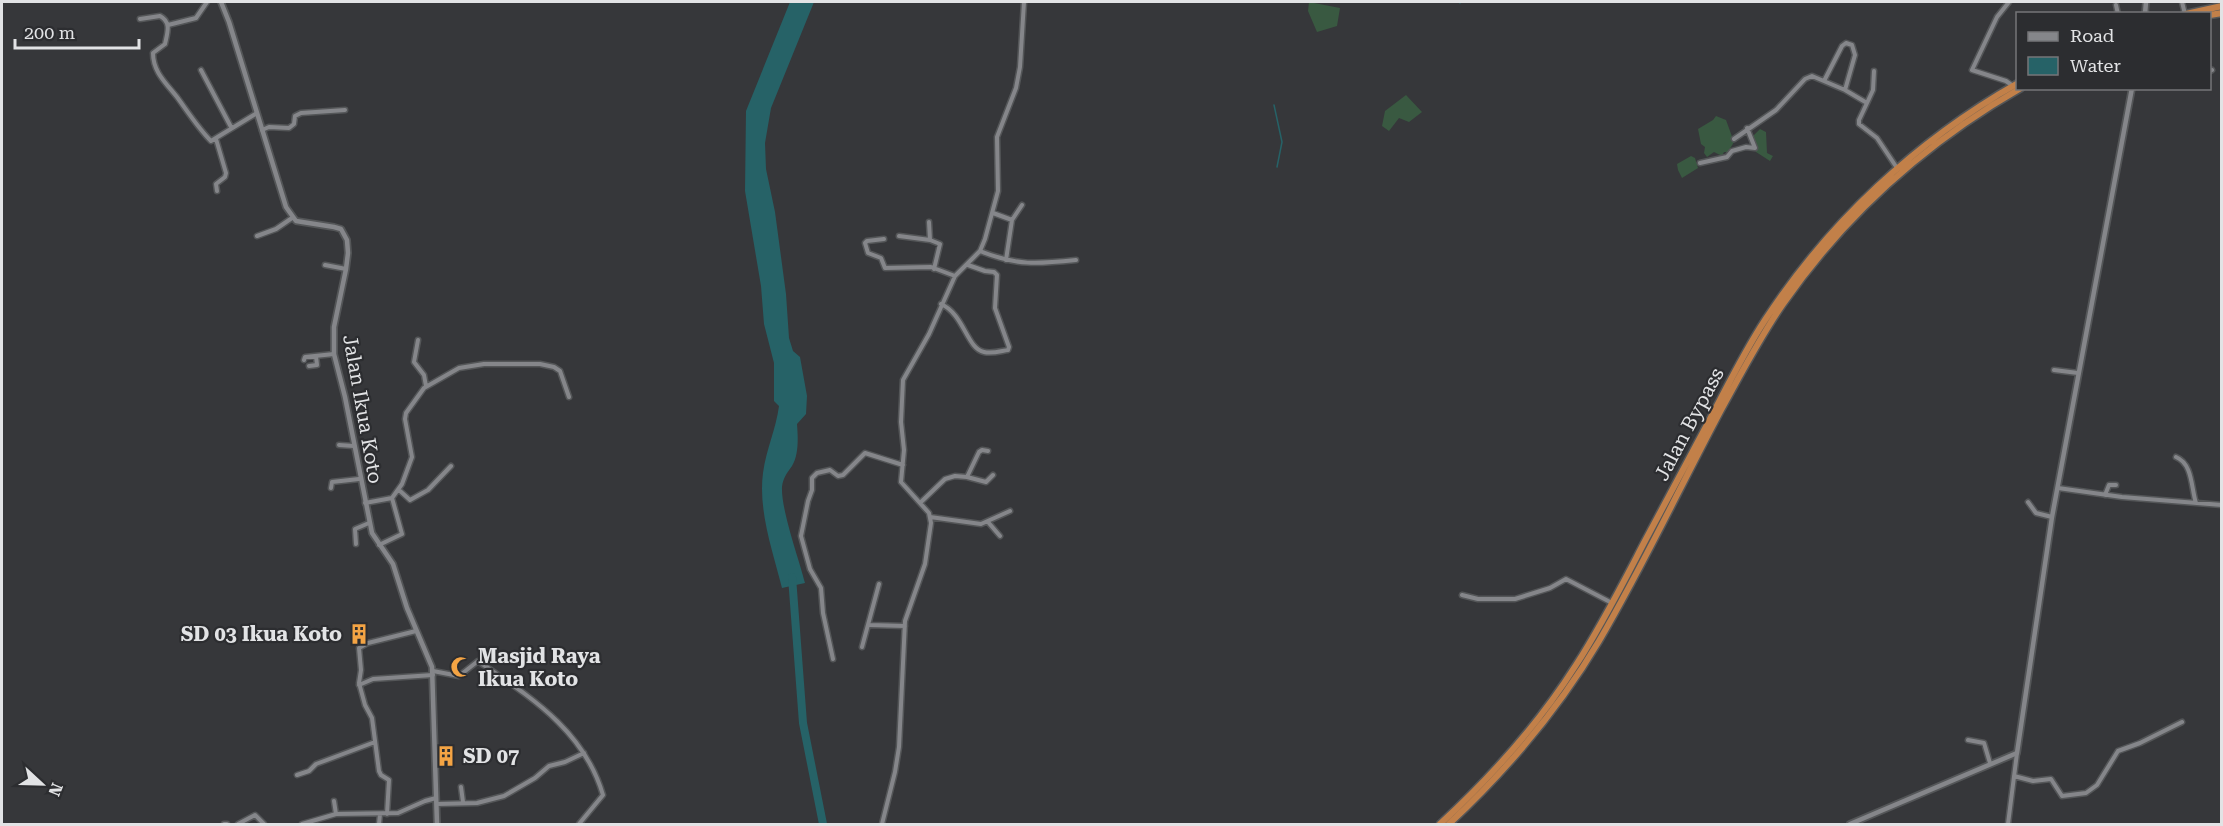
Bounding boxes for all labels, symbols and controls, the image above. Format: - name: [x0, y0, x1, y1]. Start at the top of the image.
- scale bar: [15, 12, 140, 50]
- legend: [2016, 12, 2211, 90]
- text: 200 m: [24, 22, 75, 43]
- text: Road: [2070, 25, 2115, 46]
- text: Water: [2070, 55, 2121, 76]
- street label: Jalan Ikua Koto: [338, 333, 388, 485]
- street label: Jalan Bypass: [1649, 363, 1729, 485]
- place label: SD 03 Ikua Koto: [181, 622, 342, 646]
- building icon: SD 03 Ikua Koto: [347, 622, 371, 646]
- place label: Masjid Raya Ikua Koto: [478, 644, 601, 691]
- mosque icon: Masjid Raya Ikua Koto: [449, 655, 473, 679]
- building icon: SD 07: [434, 744, 458, 768]
- place label: SD 07: [463, 744, 519, 768]
- north arrow: [12, 754, 72, 814]
- text: N: [44, 780, 67, 799]

